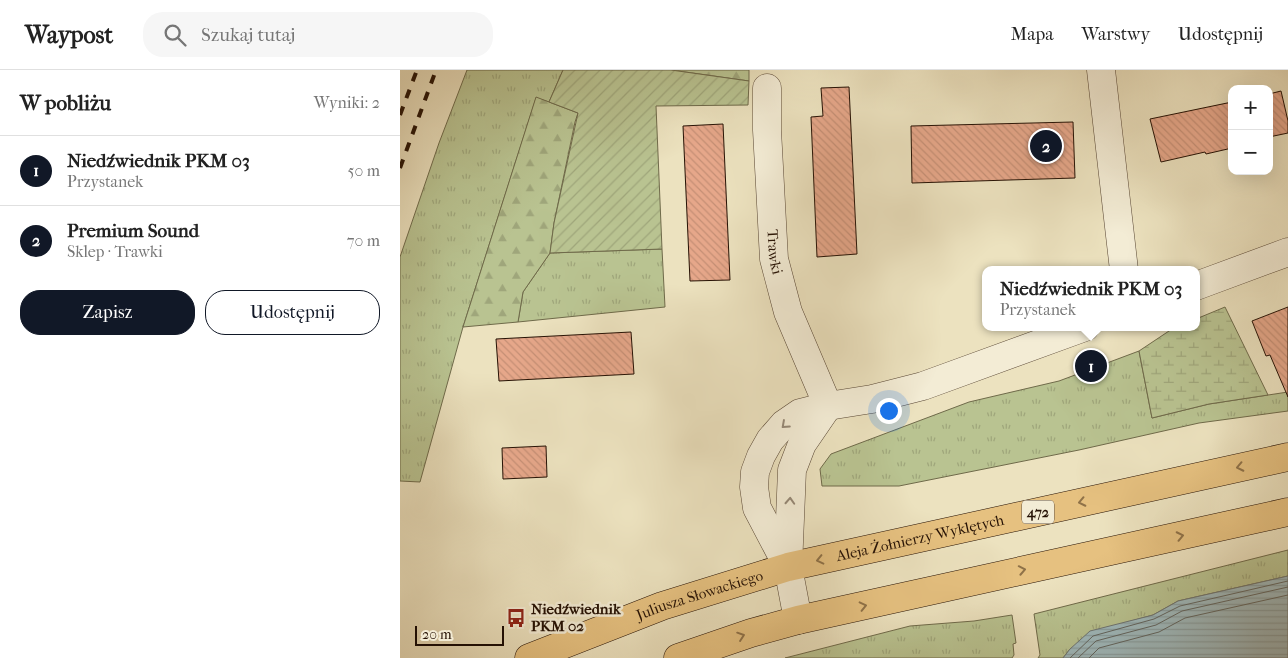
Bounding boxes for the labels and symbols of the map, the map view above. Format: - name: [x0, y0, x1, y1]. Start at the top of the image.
- pin: 2: [1030, 127, 1062, 165]
- street label: Trawki: [763, 229, 787, 277]
- pin: 1: [1075, 347, 1107, 385]
- your location: [876, 398, 902, 424]
- one-way arrow: [781, 419, 790, 428]
- one-way arrow: [1236, 462, 1245, 472]
- one-way arrow: [1077, 496, 1086, 507]
- one-way arrow: [784, 497, 795, 505]
- road number: 472: [1022, 501, 1054, 524]
- street label: Aleja Żołnierzy Wyklętych: [834, 511, 1006, 565]
- one-way arrow: [1176, 531, 1185, 542]
- one-way arrow: [816, 554, 825, 565]
- one-way arrow: [1017, 565, 1026, 576]
- street label: Juliusza Słowackiego: [633, 566, 765, 624]
- place label: Niedźwiednik PKM 02: [531, 600, 622, 635]
- one-way arrow: [859, 601, 868, 611]
- bus stop icon: Niedźwiednik PKM 02: [505, 607, 527, 629]
- scale bar: [415, 623, 504, 646]
- one-way arrow: [736, 632, 745, 642]

